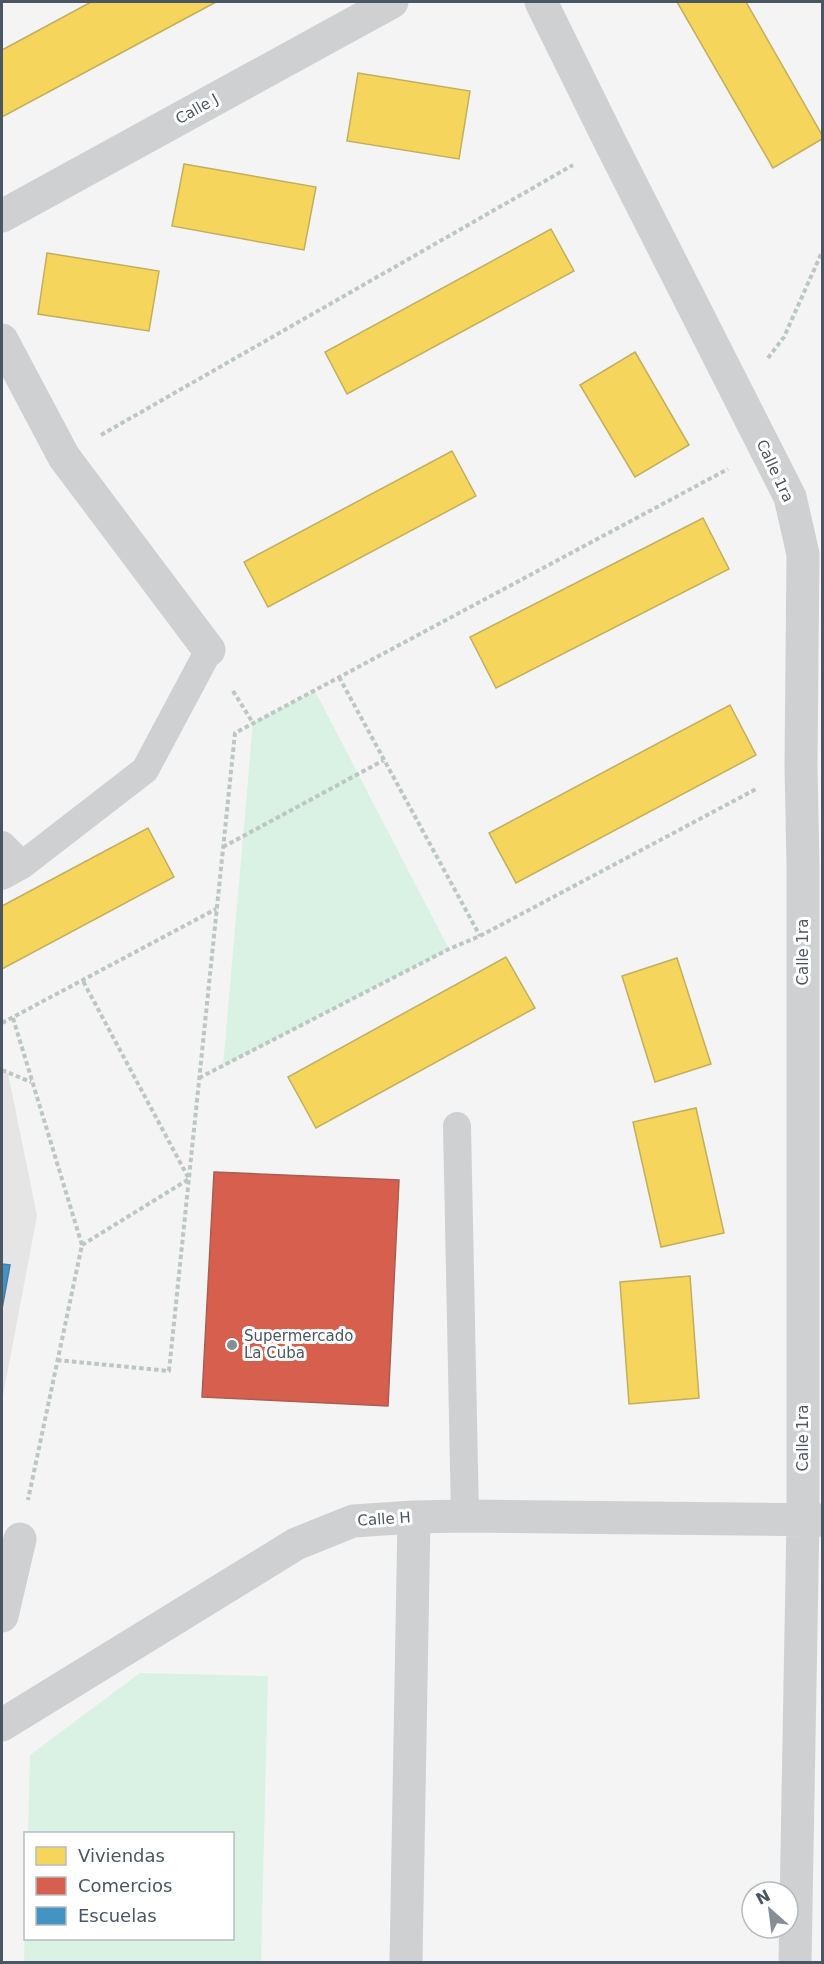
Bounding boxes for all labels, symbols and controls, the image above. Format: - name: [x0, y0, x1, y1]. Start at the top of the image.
- street label: Calle J: [172, 90, 222, 128]
- street label: Calle 1ra: [753, 437, 797, 505]
- street label: Calle 1ra: [794, 919, 812, 985]
- place label: Supermercado La Cuba: [244, 1327, 354, 1362]
- marker: Supermercado La Cuba: [225, 1338, 239, 1352]
- street label: Calle 1ra: [794, 1405, 812, 1471]
- street label: Calle H: [357, 1508, 411, 1530]
- legend: [24, 1832, 234, 1940]
- text: Viviendas: [78, 1845, 165, 1866]
- text: Comercios: [78, 1875, 172, 1896]
- north arrow: [740, 1880, 800, 1940]
- text: N: [753, 1886, 774, 1909]
- text: Escuelas: [78, 1905, 157, 1926]

